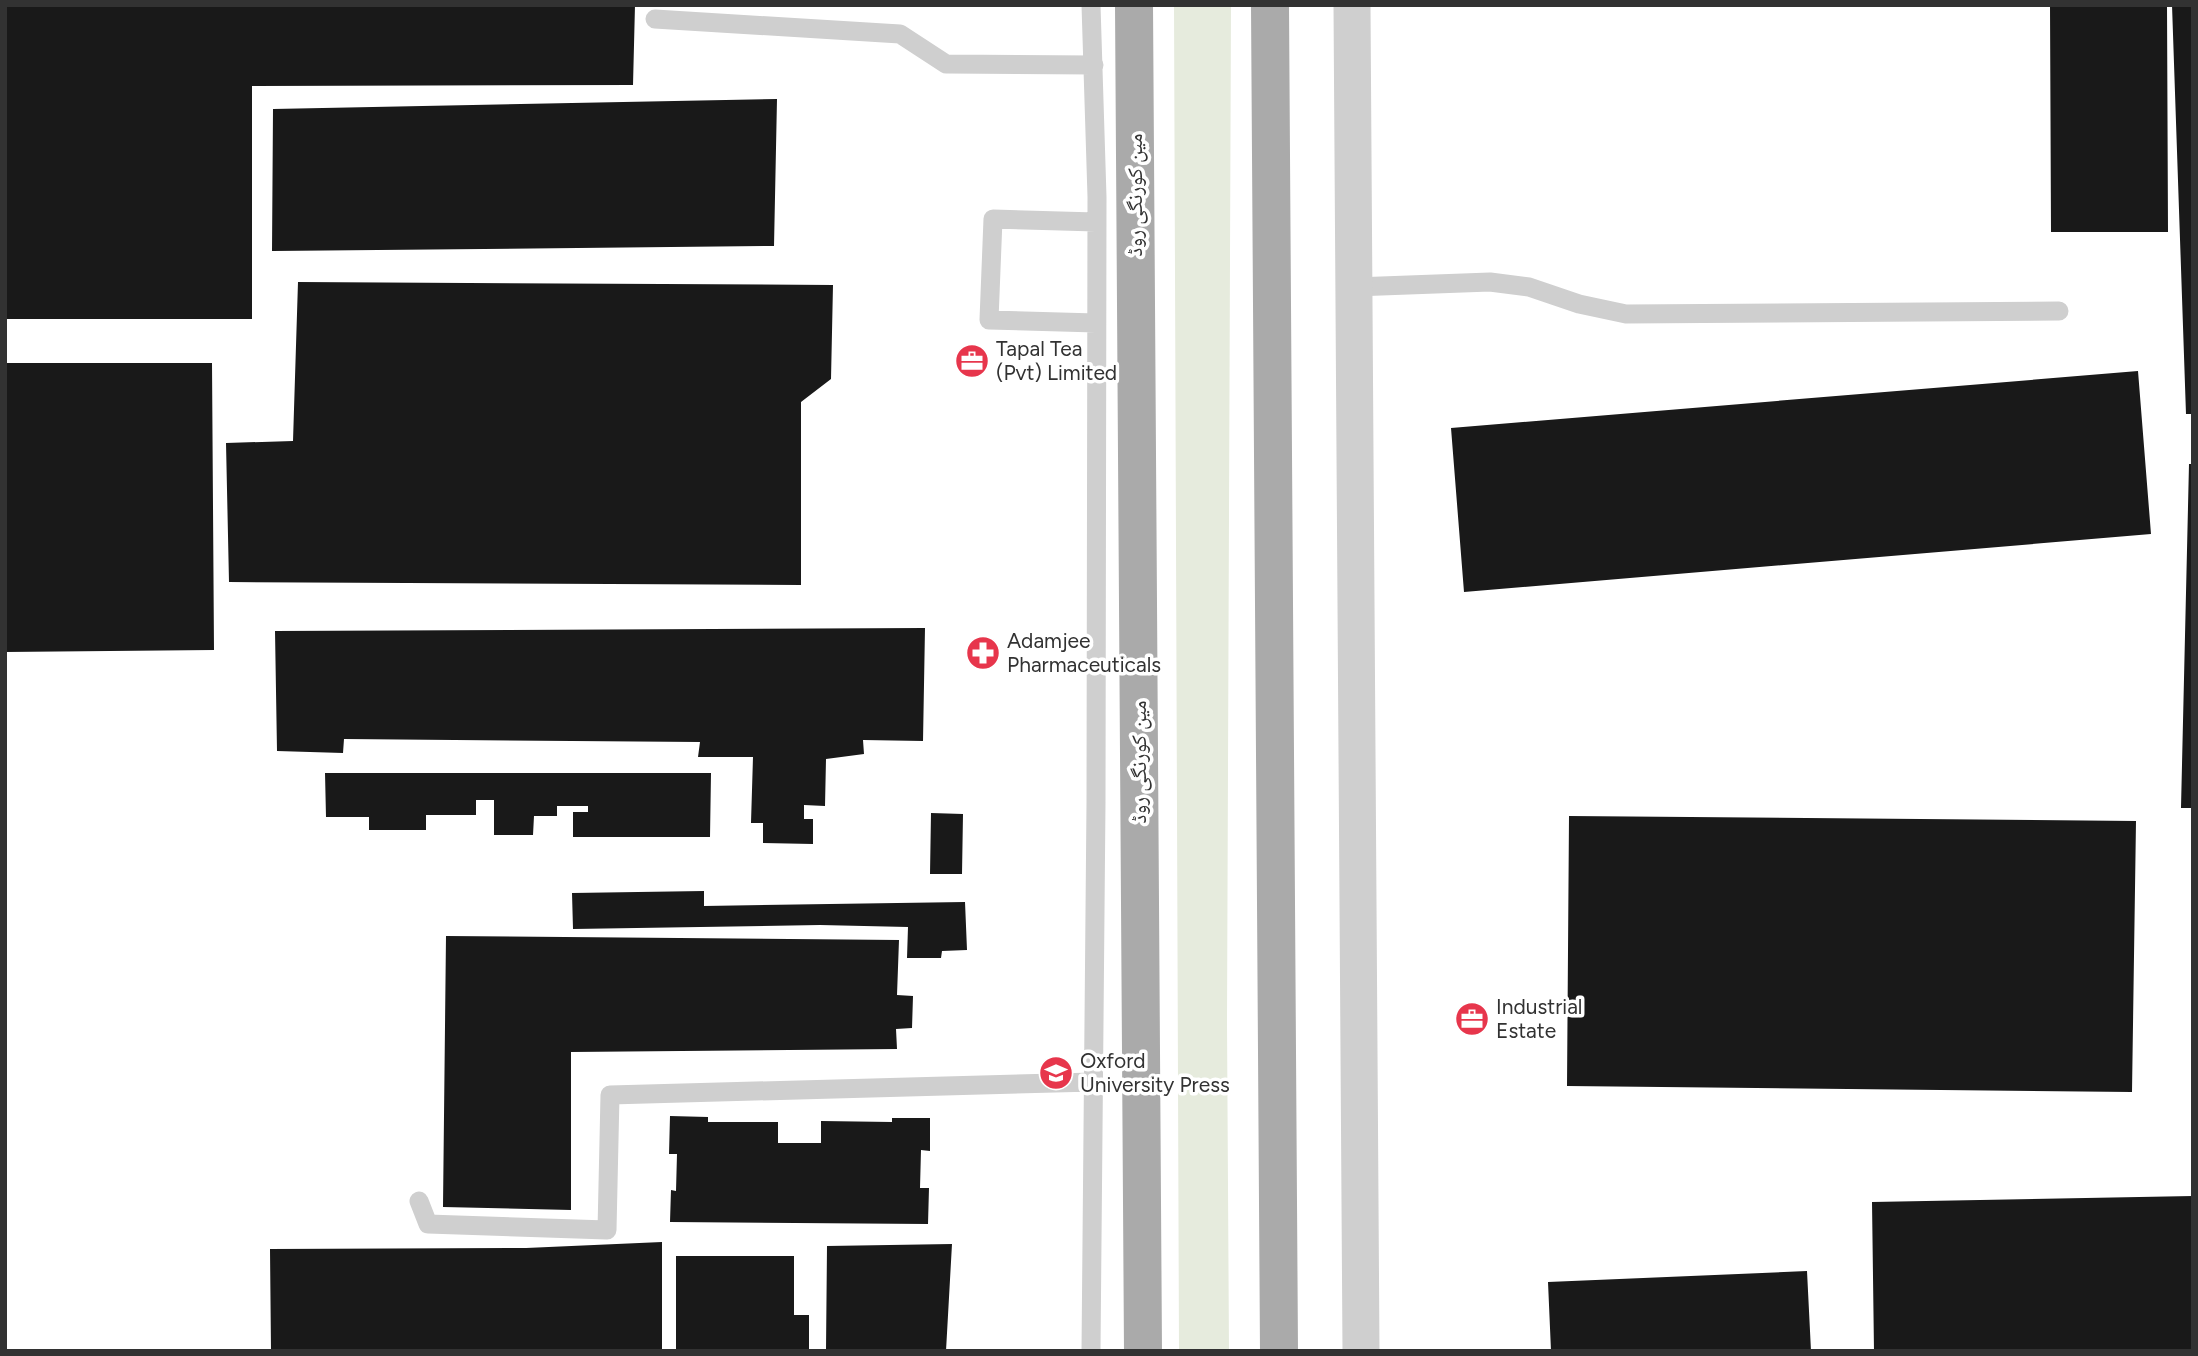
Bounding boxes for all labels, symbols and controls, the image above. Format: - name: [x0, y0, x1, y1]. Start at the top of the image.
- street label: مین کورنگی روڈ: [1122, 134, 1148, 256]
- place label: Tapal Tea (Pvt) Limited: [996, 336, 1117, 385]
- office icon: Tapal Tea (Pvt) Limited: [953, 342, 991, 380]
- place label: Adamjee Pharmaceuticals: [1007, 628, 1161, 677]
- pharmacy icon: Adamjee Pharmaceuticals: [964, 634, 1002, 672]
- street label: مین کورنگی روڈ: [1126, 701, 1152, 823]
- place label: Industrial Estate: [1496, 994, 1582, 1043]
- office icon: Industrial Estate: [1453, 1000, 1491, 1038]
- place label: Oxford University Press: [1080, 1048, 1230, 1097]
- school or university icon: Oxford University Press: [1037, 1054, 1075, 1092]

